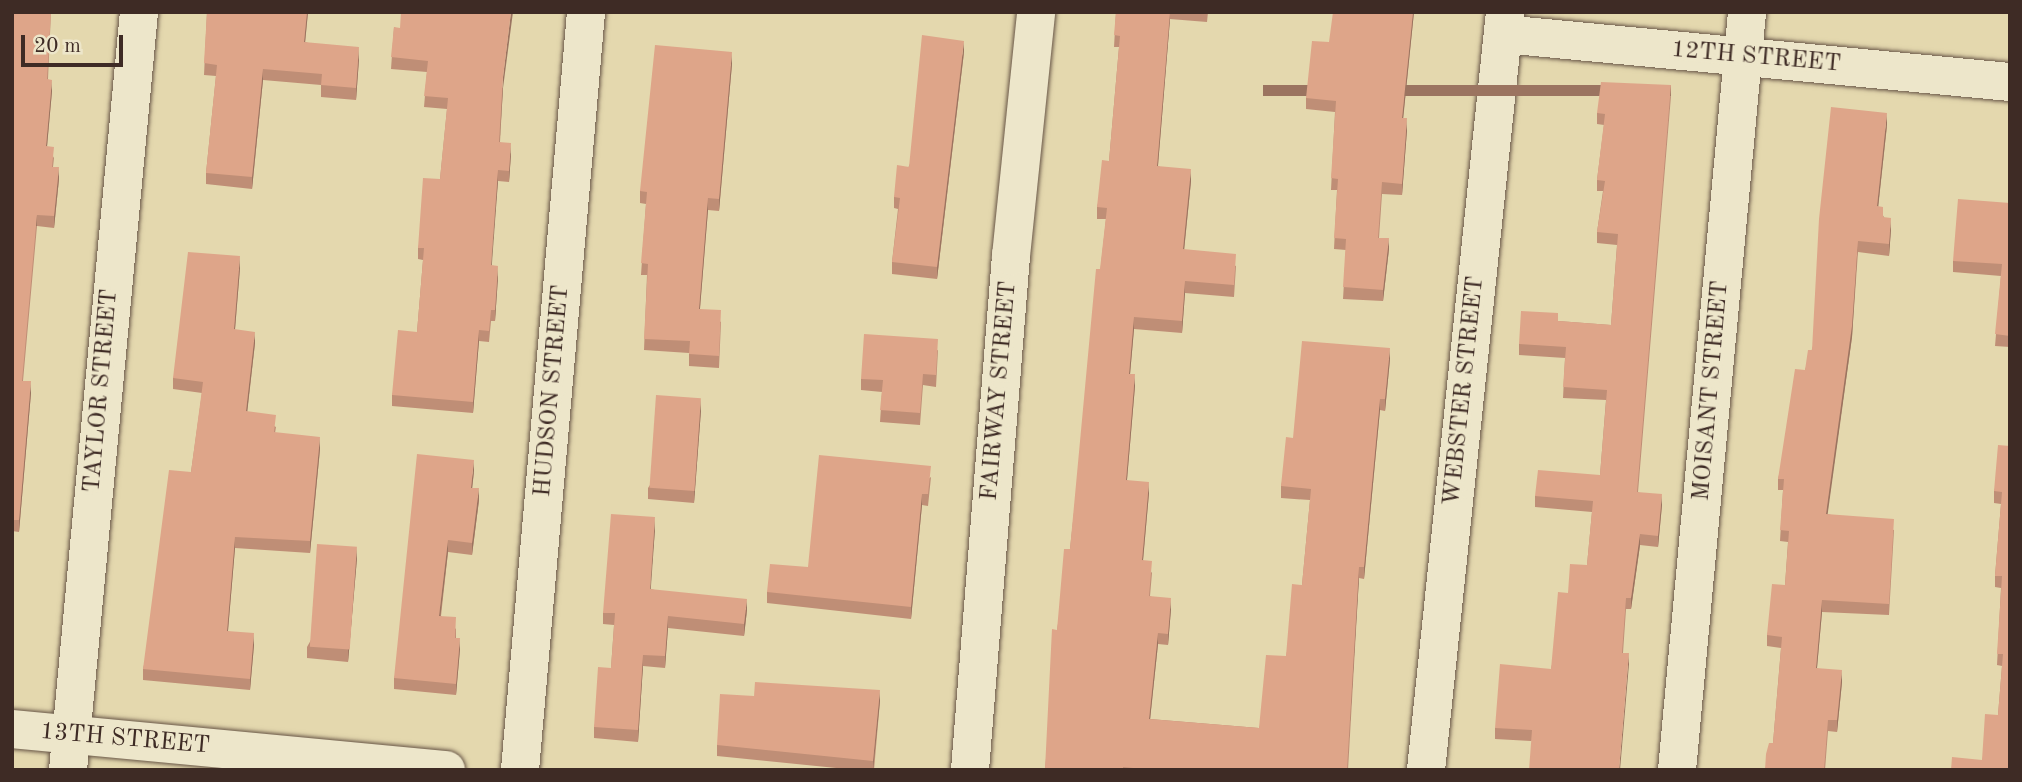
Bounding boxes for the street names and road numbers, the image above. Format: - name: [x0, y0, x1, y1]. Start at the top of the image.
- street label: 12TH STREET: [1670, 36, 1842, 80]
- street label: WEBSTER STREET: [1439, 275, 1491, 507]
- street label: FAIRWAY STREET: [976, 280, 1024, 502]
- street label: MOISANT STREET: [1688, 280, 1736, 502]
- street label: HUDSON STREET: [529, 284, 577, 498]
- street label: TAYLOR STREET: [79, 288, 125, 494]
- street label: 13TH STREET: [39, 718, 211, 762]

